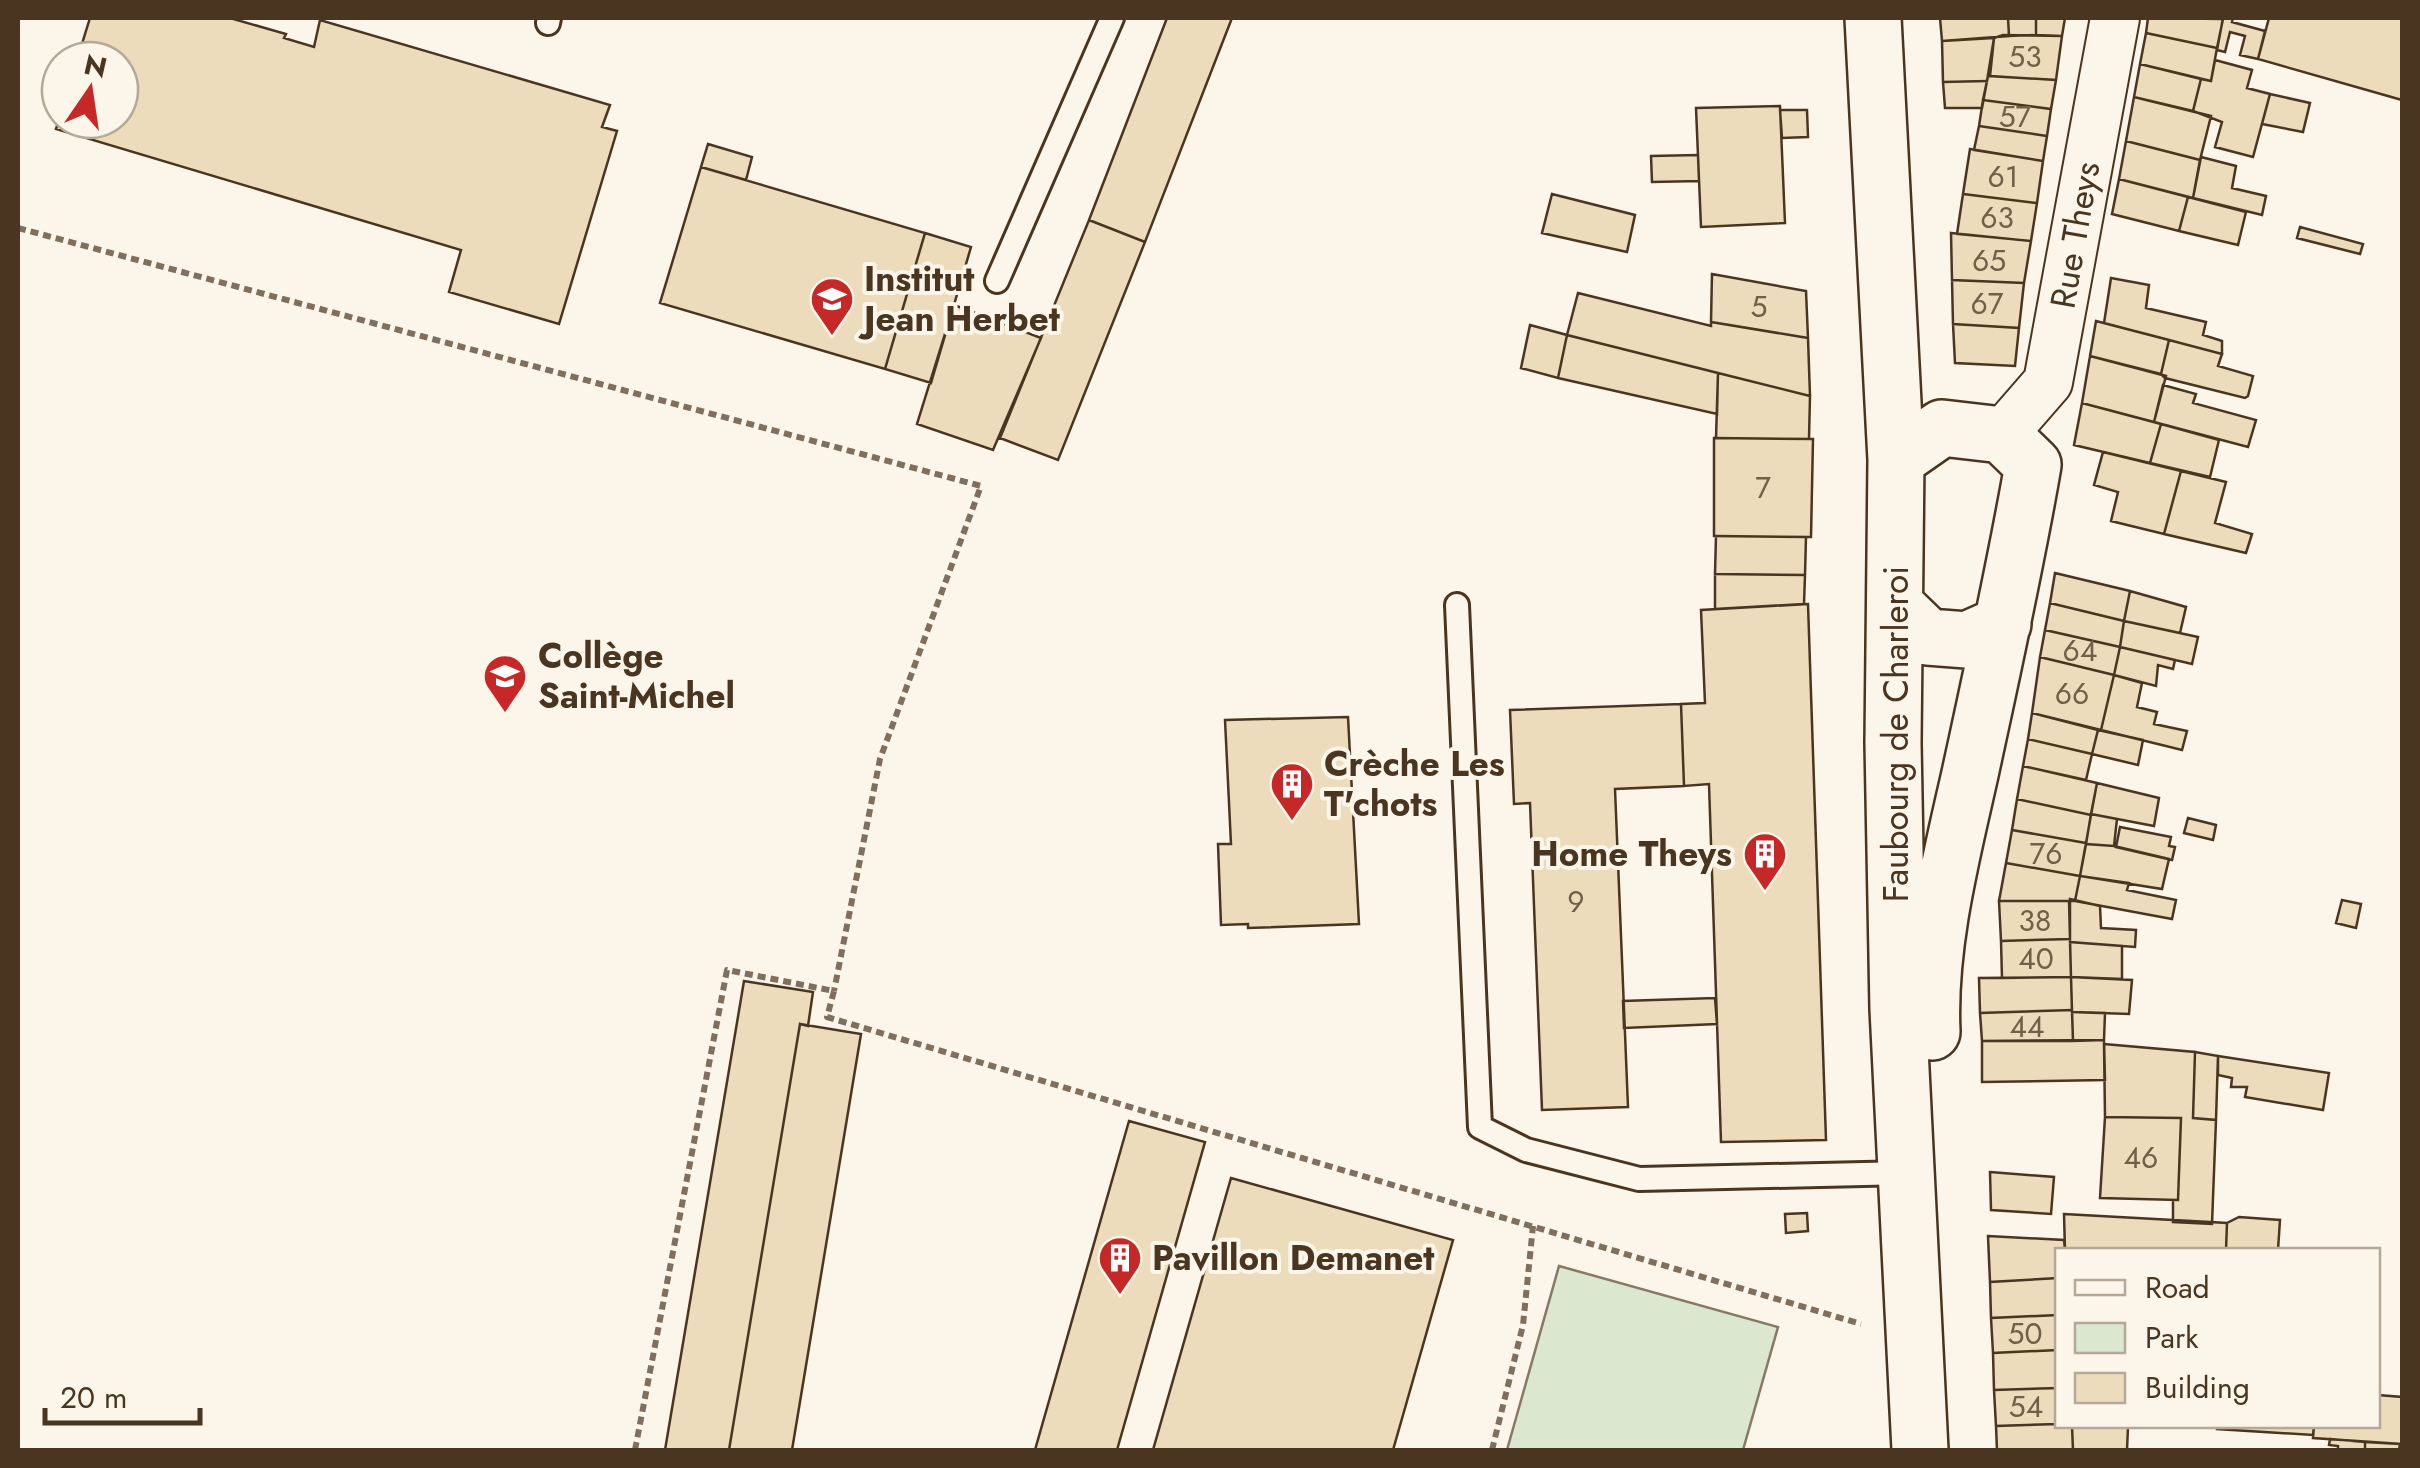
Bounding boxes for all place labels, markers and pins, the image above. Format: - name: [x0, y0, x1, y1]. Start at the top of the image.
- place label: Institut Jean Herbet: [858, 254, 1060, 344]
- school or university icon: Institut Jean Herbet: [809, 276, 855, 337]
- place label: Collège Saint-Michel: [538, 631, 735, 721]
- school or university icon: Collège Saint-Michel: [482, 653, 528, 714]
- place label: Crèche Les T'chots: [1324, 739, 1505, 829]
- building icon: Crèche Les T'chots: [1269, 761, 1315, 822]
- place label: Home Theys: [1531, 829, 1732, 879]
- building icon: Home Theys: [1742, 831, 1788, 892]
- place label: Pavillon Demanet: [1152, 1233, 1434, 1283]
- building icon: Pavillon Demanet: [1097, 1235, 1143, 1296]

